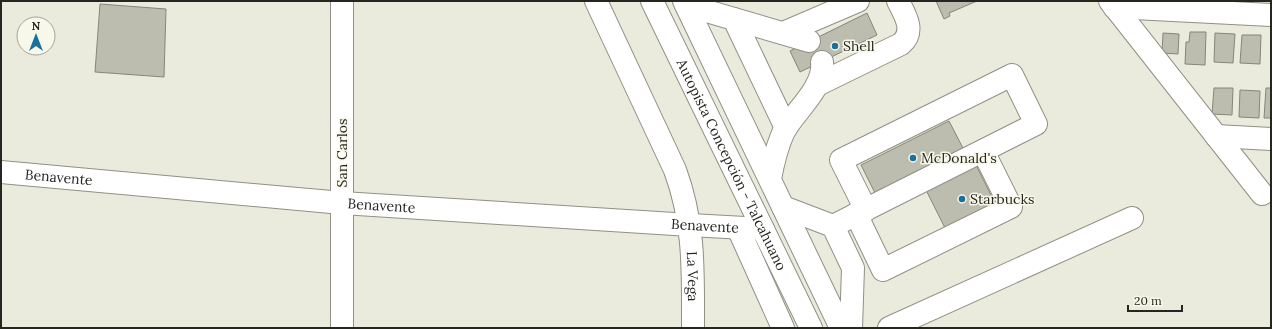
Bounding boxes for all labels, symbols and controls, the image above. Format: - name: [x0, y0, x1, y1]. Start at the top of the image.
- north arrow: [16, 16, 56, 56]
- text: N: [32, 19, 41, 33]
- place label: Shell: [843, 37, 875, 55]
- marker: Shell: [830, 41, 840, 51]
- street label: Autopista Concepción - Talcahuano: [672, 55, 791, 273]
- street label: San Carlos: [333, 119, 351, 187]
- place label: McDonald's: [921, 149, 997, 167]
- marker: McDonald's: [908, 153, 918, 163]
- street label: Benavente: [24, 165, 94, 189]
- place label: Starbucks: [970, 190, 1034, 208]
- street label: Benavente: [347, 194, 416, 217]
- marker: Starbucks: [957, 194, 967, 204]
- street label: Benavente: [670, 215, 740, 237]
- street label: La Vega: [683, 251, 702, 301]
- scale bar: [1128, 287, 1182, 313]
- text: 20 m: [1134, 293, 1162, 308]

